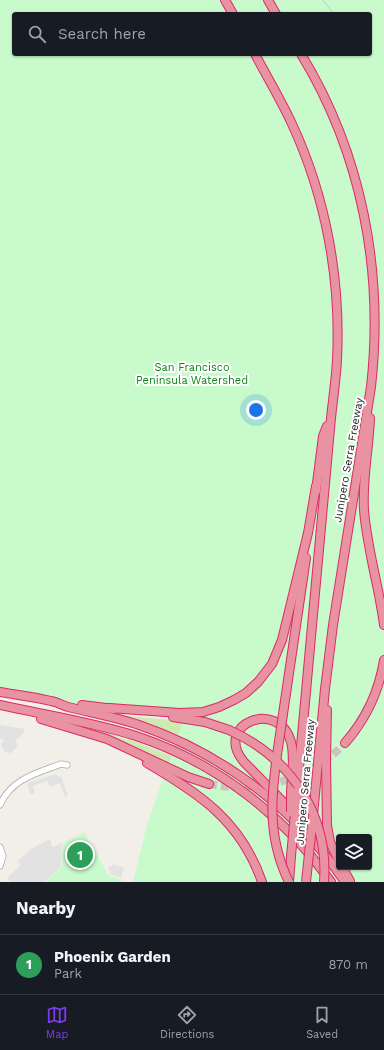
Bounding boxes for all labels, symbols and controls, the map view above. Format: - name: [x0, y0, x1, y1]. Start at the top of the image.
- search box: [12, 12, 372, 56]
- icon: search: [26, 23, 48, 45]
- text: Search here: [58, 25, 146, 43]
- park label: San Francisco Peninsula Watershed: [136, 361, 248, 387]
- street label: Junipero Serra Freeway: [331, 396, 366, 523]
- your location: [246, 400, 266, 420]
- street label: Junipero Serra Freeway: [294, 718, 318, 846]
- map controls: [336, 834, 372, 870]
- button: layers: [336, 834, 372, 870]
- pin: 1: [67, 840, 93, 870]
- text: Nearby: [16, 898, 75, 918]
- text: Phoenix Garden: [54, 948, 171, 966]
- text: 1: [26, 957, 32, 972]
- text: 870 m: [329, 957, 368, 972]
- text: Park: [54, 966, 82, 981]
- tab: Map: [46, 1004, 68, 1041]
- tab: Directions: [160, 1004, 214, 1041]
- tab: Saved: [306, 1004, 338, 1041]

